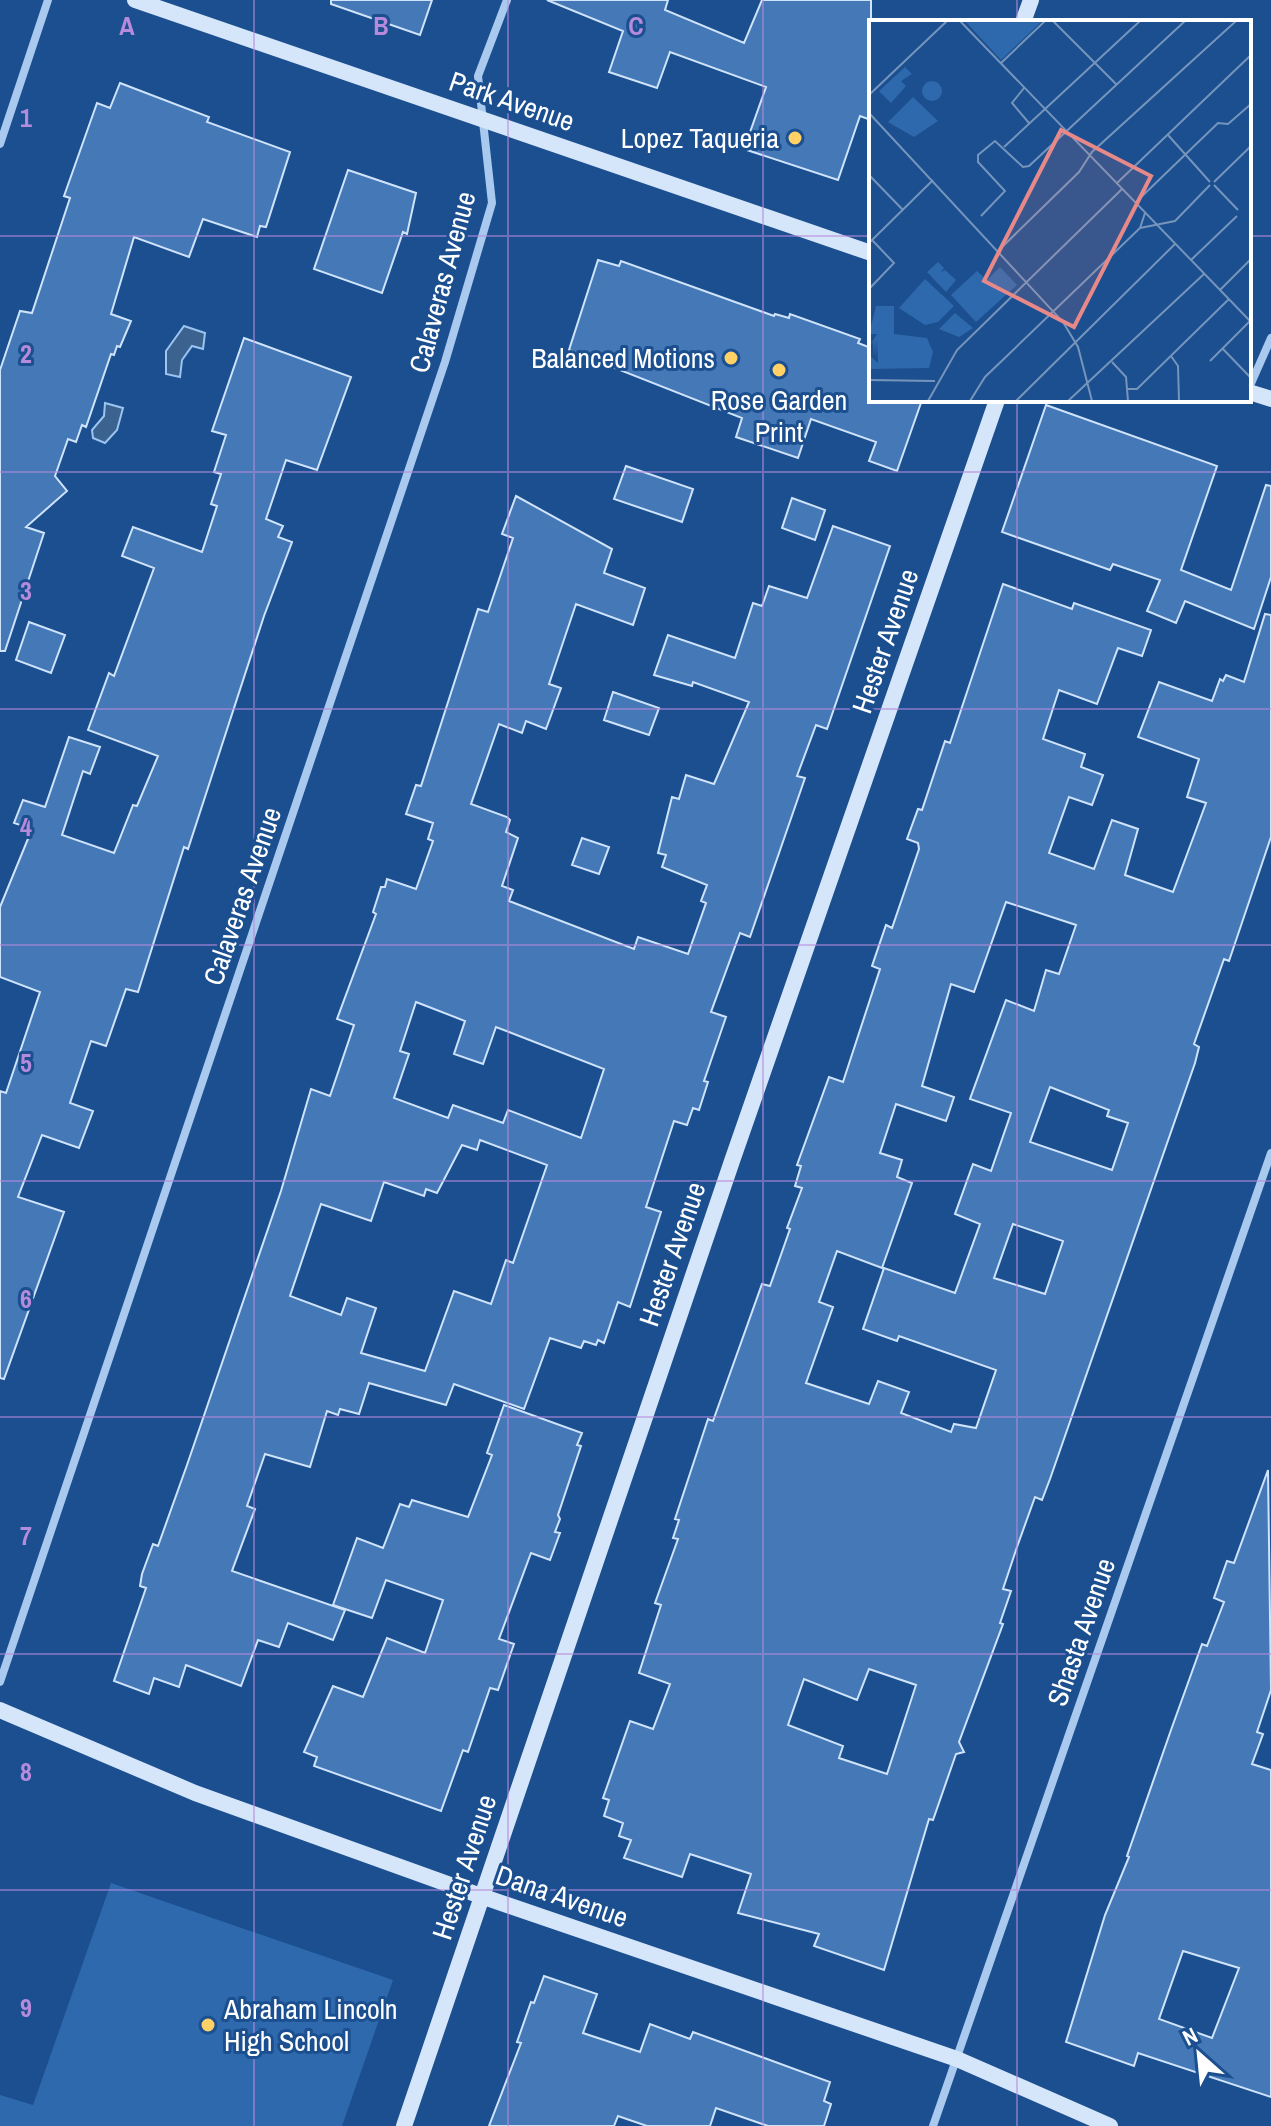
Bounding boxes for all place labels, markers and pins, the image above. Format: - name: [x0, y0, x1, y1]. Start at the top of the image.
- place label: Lopez Taqueria: [621, 119, 779, 157]
- marker: Lopez Taqueria: [786, 129, 804, 147]
- place label: Balanced Motions: [531, 339, 715, 377]
- marker: Balanced Motions: [722, 349, 740, 367]
- marker: Rose Garden Print: [770, 361, 788, 379]
- place label: Rose Garden Print: [711, 381, 847, 451]
- place label: Abraham Lincoln High School: [223, 1990, 398, 2060]
- marker: Abraham Lincoln High School: [199, 2016, 217, 2034]

